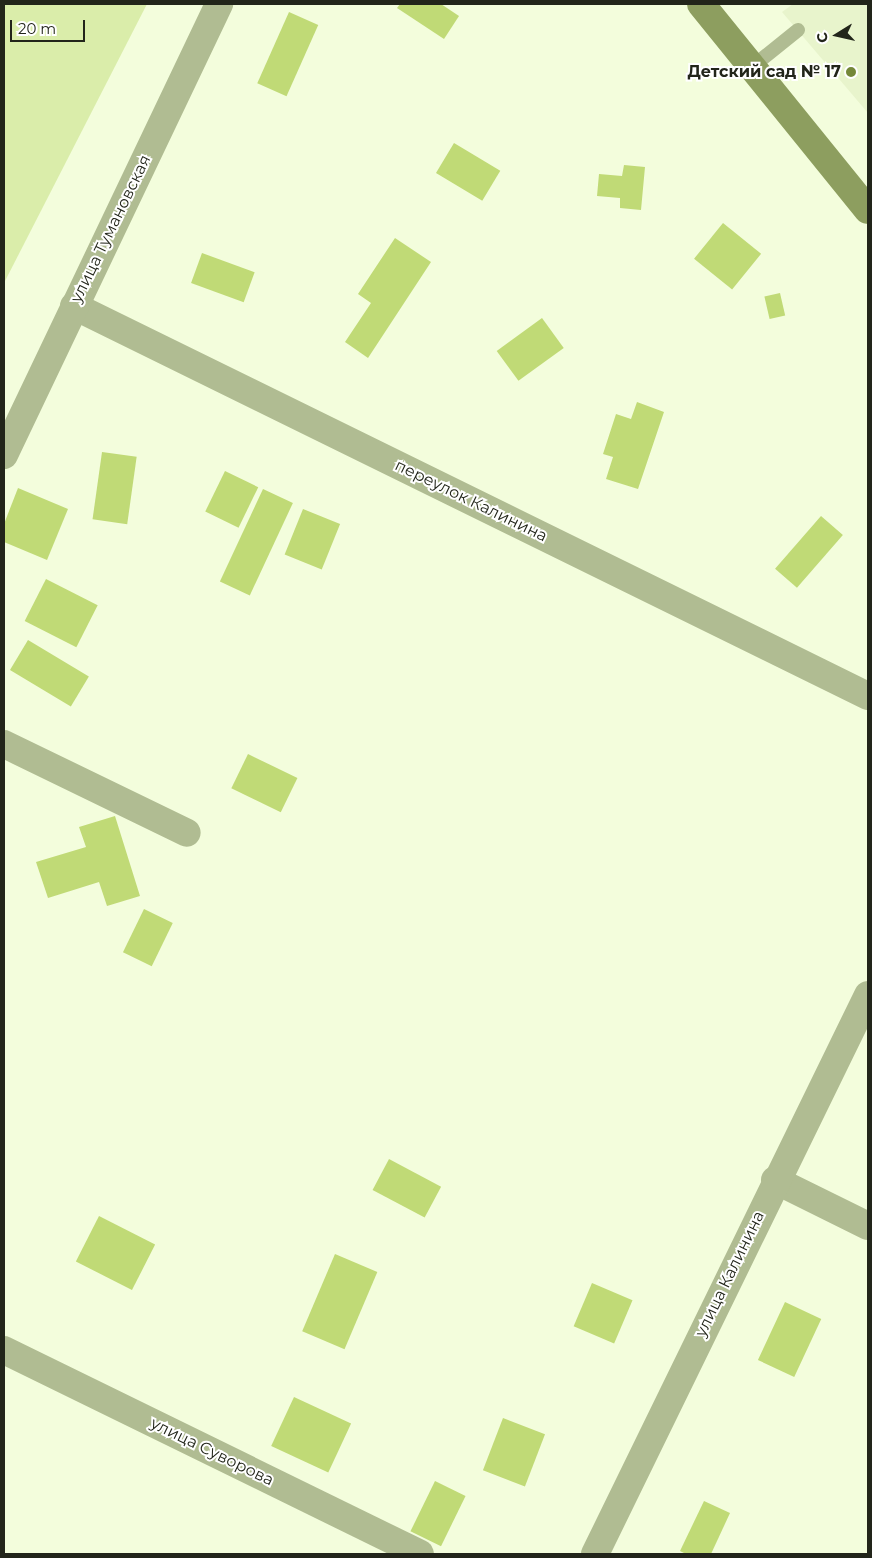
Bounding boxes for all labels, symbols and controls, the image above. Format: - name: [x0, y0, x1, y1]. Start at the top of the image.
- scale bar: [12, 10, 88, 42]
- north arrow: [812, 10, 862, 60]
- text: 20 m: [18, 19, 56, 38]
- text: С: [812, 31, 832, 44]
- place label: Детский сад № 17: [688, 62, 841, 82]
- marker: Детский сад № 17: [845, 66, 857, 78]
- street label: улица Тумановская: [67, 152, 155, 306]
- street label: переулок Калинина: [392, 456, 550, 546]
- street label: улица Калинина: [691, 1208, 769, 1340]
- street label: улица Суворова: [147, 1414, 277, 1490]

